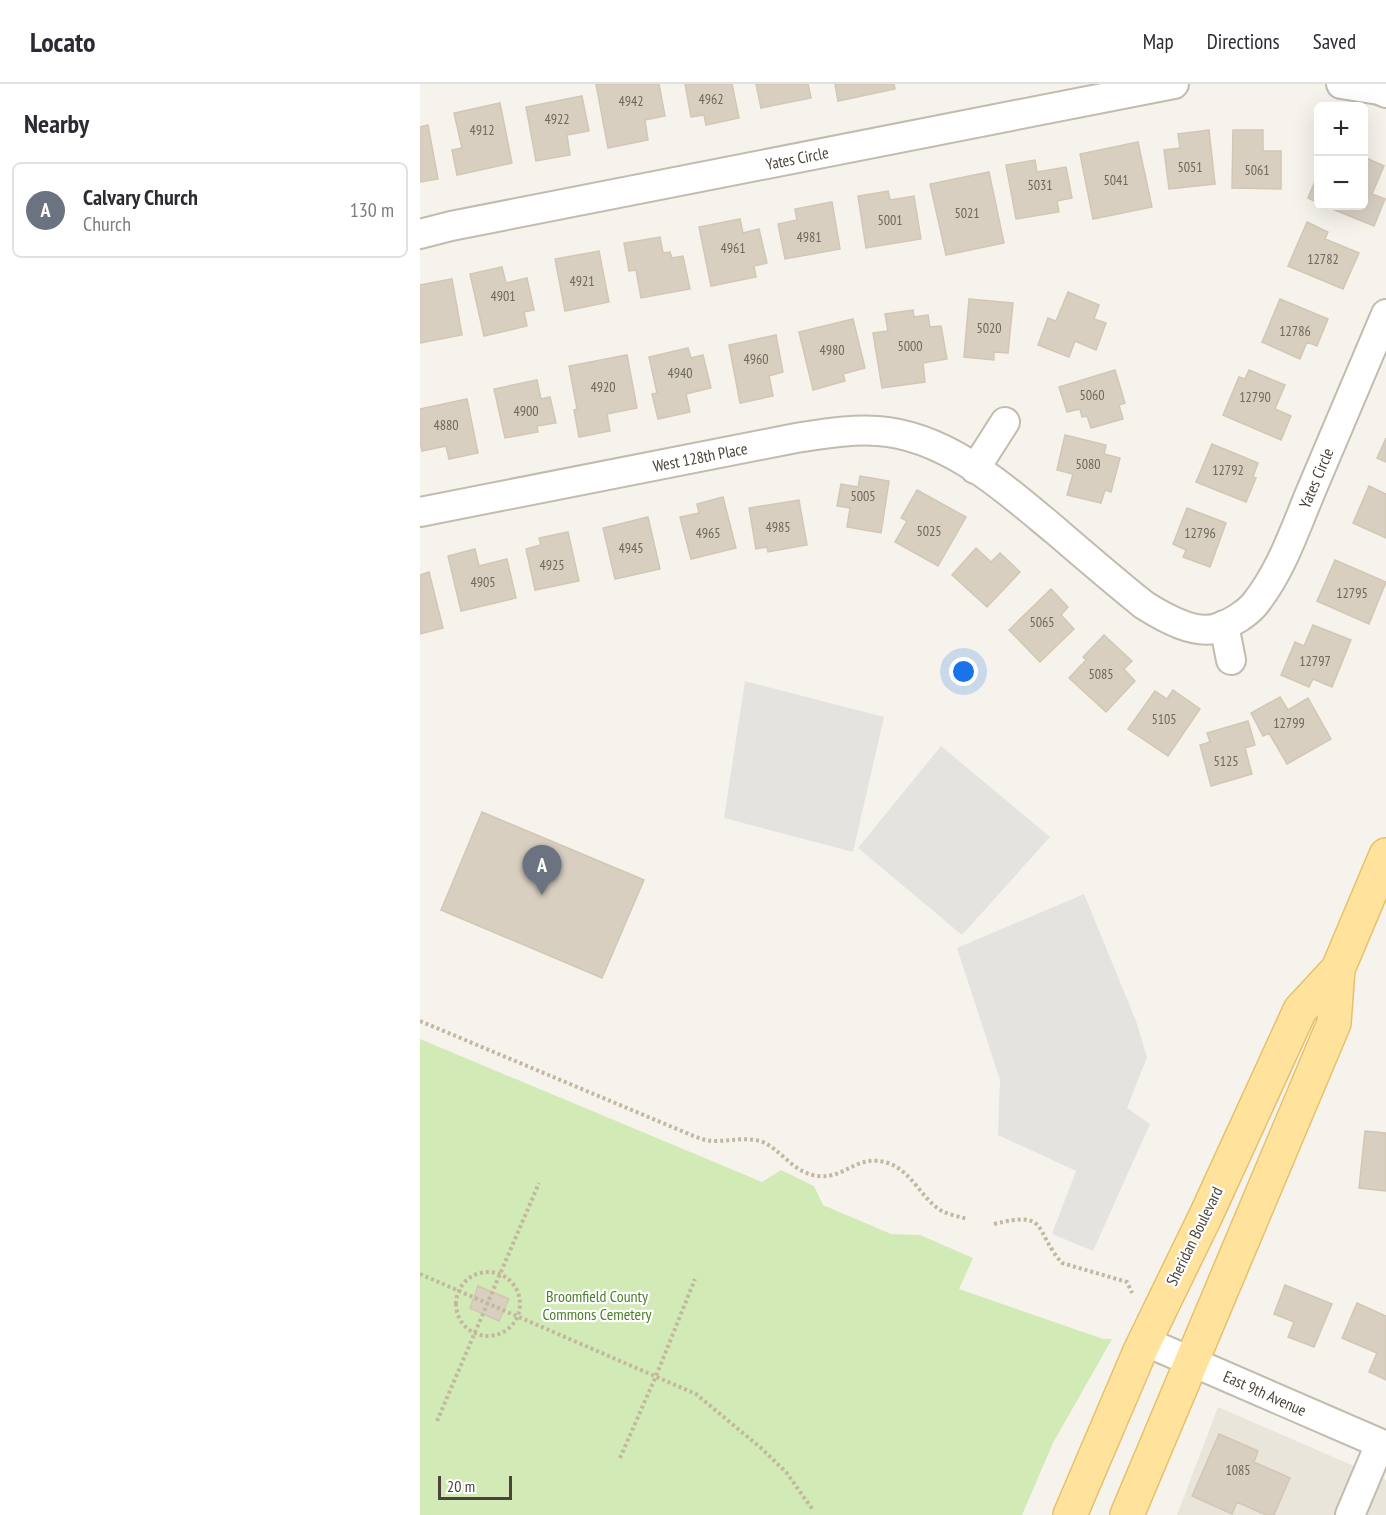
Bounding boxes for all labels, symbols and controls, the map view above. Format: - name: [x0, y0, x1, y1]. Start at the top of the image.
- text: Locato: [30, 23, 96, 60]
- text: Map: [1143, 28, 1174, 55]
- text: Directions: [1207, 28, 1280, 55]
- text: Saved: [1313, 28, 1356, 55]
- house number: 4962: [698, 90, 724, 108]
- house number: 4942: [618, 92, 644, 110]
- map controls: [1314, 102, 1368, 210]
- button: +: [1314, 102, 1368, 156]
- text: Nearby: [24, 107, 89, 140]
- house number: 4922: [544, 110, 570, 128]
- house number: 4912: [469, 121, 495, 139]
- street label: Yates Circle: [764, 142, 830, 174]
- button: −: [1314, 156, 1368, 210]
- house number: 5051: [1177, 158, 1203, 176]
- house number: 5061: [1244, 161, 1270, 179]
- house number: 5041: [1103, 171, 1129, 189]
- house number: 5031: [1027, 176, 1053, 194]
- text: Calvary Church: [83, 183, 198, 211]
- text: A: [40, 197, 51, 223]
- text: 130 m: [350, 197, 394, 223]
- house number: 5021: [954, 204, 980, 222]
- text: Church: [83, 211, 131, 237]
- house number: 5001: [877, 211, 903, 229]
- house number: 4981: [796, 228, 822, 246]
- house number: 4961: [720, 239, 746, 257]
- house number: 12782: [1307, 250, 1339, 268]
- house number: 4921: [569, 272, 595, 290]
- house number: 4901: [490, 287, 516, 305]
- house number: 5020: [976, 319, 1002, 337]
- house number: 12786: [1279, 322, 1311, 340]
- house number: 5000: [897, 337, 923, 355]
- house number: 4980: [819, 341, 845, 359]
- house number: 4960: [743, 350, 769, 368]
- house number: 4940: [667, 364, 693, 382]
- house number: 4920: [590, 378, 616, 396]
- house number: 5060: [1079, 386, 1105, 404]
- house number: 12790: [1239, 388, 1271, 406]
- house number: 4900: [513, 402, 539, 420]
- house number: 4880: [433, 416, 459, 434]
- street label: West 128th Place: [651, 438, 749, 476]
- street label: Yates Circle: [1294, 445, 1338, 511]
- house number: 5080: [1075, 455, 1101, 473]
- house number: 12792: [1212, 461, 1244, 479]
- house number: 5005: [850, 487, 876, 505]
- house number: 4985: [765, 518, 791, 536]
- house number: 5025: [916, 522, 942, 540]
- house number: 4965: [695, 524, 721, 542]
- house number: 12796: [1184, 524, 1216, 542]
- house number: 4945: [618, 539, 644, 557]
- house number: 4925: [539, 556, 565, 574]
- house number: 4905: [470, 573, 496, 591]
- house number: 12795: [1336, 584, 1368, 602]
- house number: 5065: [1029, 613, 1055, 631]
- house number: 12797: [1299, 652, 1331, 670]
- your location: [949, 657, 978, 686]
- house number: 5085: [1088, 665, 1114, 683]
- house number: 5105: [1151, 710, 1177, 728]
- house number: 12799: [1273, 714, 1305, 732]
- house number: 5125: [1213, 752, 1239, 770]
- pin: A: [522, 846, 562, 895]
- street label: Sheridan Boulevard: [1161, 1183, 1227, 1289]
- park label: Broomfield County Commons Cemetery: [542, 1286, 652, 1324]
- street label: East 9th Avenue: [1220, 1366, 1310, 1420]
- house number: 1085: [1225, 1461, 1251, 1479]
- scale bar: [438, 1473, 512, 1500]
- text: 20 m: [447, 1476, 475, 1496]

